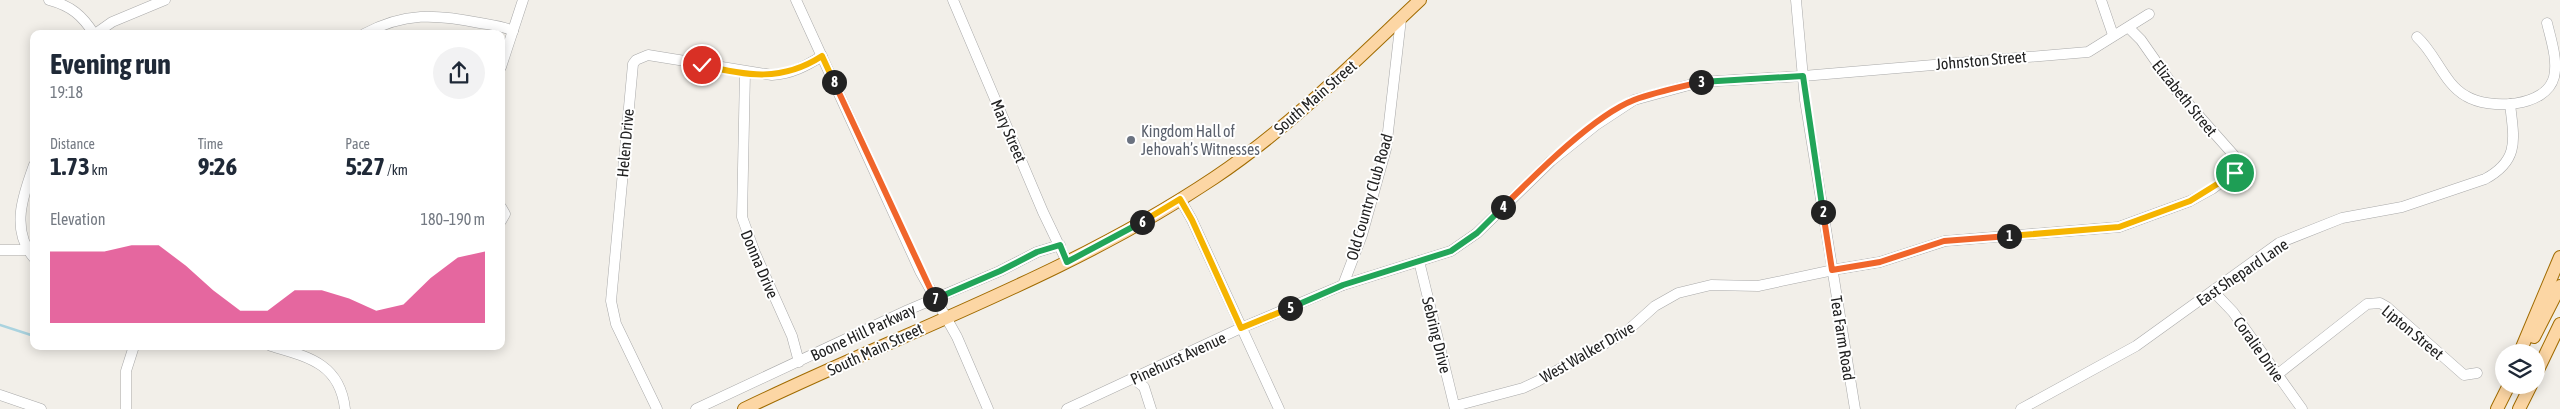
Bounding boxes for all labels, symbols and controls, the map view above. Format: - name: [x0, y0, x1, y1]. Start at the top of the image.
- pin: [681, 44, 723, 86]
- button: share: [433, 47, 485, 99]
- street label: Johnston Street: [1935, 47, 2027, 73]
- text: Evening run: [50, 48, 171, 80]
- icon: check: [688, 51, 716, 79]
- street label: South Main Street: [1270, 56, 1360, 138]
- street label: Elizabeth Street: [2149, 56, 2221, 140]
- pin: 8: [822, 70, 846, 94]
- pin: 3: [1688, 70, 1714, 94]
- text: 8: [831, 74, 838, 90]
- text: 3: [1698, 74, 1705, 90]
- text: 19:18: [50, 83, 83, 101]
- street label: Mary Street: [987, 97, 1030, 166]
- street label: Helen Drive: [613, 108, 637, 178]
- place label: Kingdom Hall of Jehovah’s Witnesses: [1141, 122, 1260, 158]
- street label: Old Country Club Road: [1342, 132, 1397, 263]
- marker: Kingdom Hall of Jehovah’s Witnesses: [1125, 134, 1137, 146]
- text: Distance: [50, 136, 95, 152]
- text: Time: [198, 136, 223, 152]
- text: Pace: [345, 136, 370, 152]
- text: 1.73: [50, 152, 90, 180]
- text: 9:26: [198, 152, 237, 180]
- text: 5:27: [345, 152, 385, 180]
- pin: [2214, 152, 2256, 194]
- icon: arrive: [2221, 159, 2249, 187]
- text: km: [90, 162, 108, 178]
- text: /km: [385, 162, 408, 178]
- pin: 4: [1490, 194, 1516, 220]
- text: 4: [1500, 199, 1507, 215]
- pin: 2: [1810, 200, 1836, 224]
- text: 2: [1820, 204, 1827, 220]
- text: Elevation: [50, 210, 105, 228]
- text: 180–190 m: [421, 210, 485, 228]
- pin: 6: [1130, 210, 1154, 234]
- text: 6: [1139, 214, 1146, 230]
- pin: 1: [1996, 224, 2022, 248]
- street label: Donna Drive: [738, 227, 782, 301]
- text: 1: [2006, 228, 2013, 244]
- street label: East Shepard Lane: [2193, 235, 2292, 310]
- pin: 7: [922, 286, 948, 312]
- text: 7: [932, 291, 939, 307]
- street label: Tea Farm Road: [1827, 294, 1859, 382]
- street label: Sebring Drive: [1418, 295, 1455, 375]
- pin: 5: [1278, 296, 1302, 320]
- street label: Boone Hill Parkway: [808, 300, 919, 365]
- text: 5: [1287, 300, 1294, 316]
- street label: Lipton Street: [2378, 301, 2448, 364]
- street label: Coralie Drive: [2230, 313, 2288, 385]
- street label: West Walker Drive: [1537, 318, 1637, 386]
- street label: South Main Street: [824, 319, 926, 379]
- street label: Pinehurst Avenue: [1127, 328, 1229, 388]
- map controls: [2495, 344, 2545, 394]
- button: layers: [2495, 344, 2545, 394]

